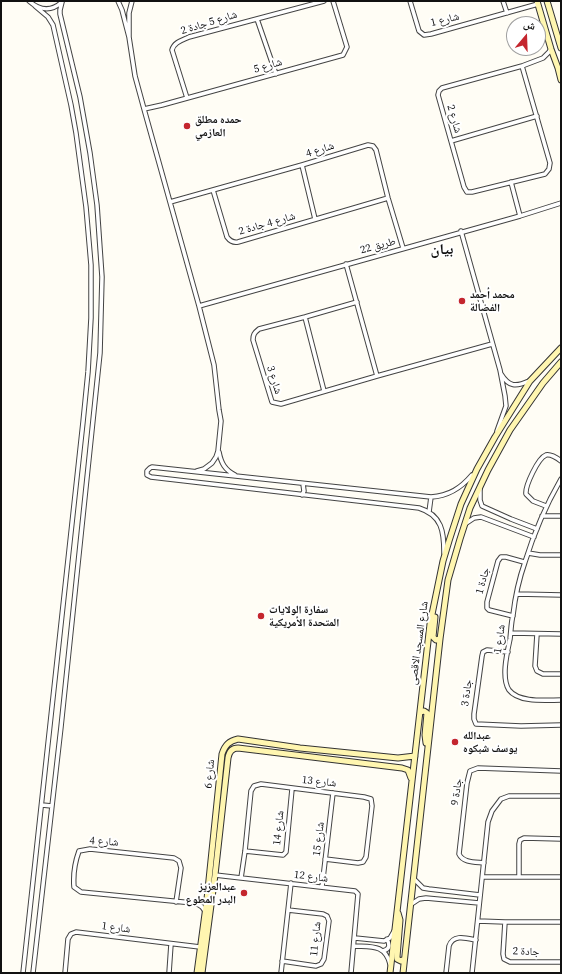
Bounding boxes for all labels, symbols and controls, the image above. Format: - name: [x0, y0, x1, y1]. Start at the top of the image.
- street label: شارع 5 جادة 2: [179, 8, 239, 38]
- street label: شارع 1: [429, 10, 461, 30]
- north arrow: [506, 16, 546, 56]
- text: ش: [522, 16, 538, 34]
- street label: شارع 5: [252, 56, 284, 76]
- street label: شارع 2: [444, 103, 464, 135]
- place label: حمده مطلق العازمي: [195, 113, 242, 139]
- marker: حمده مطلق العازمي: [182, 121, 192, 131]
- street label: شارع 4: [304, 139, 336, 161]
- street label: شارع 4 جادة 2: [237, 210, 297, 238]
- street label: طريق 22: [359, 235, 397, 257]
- district label: بيان: [431, 241, 453, 259]
- place label: محمد أحمد الفضالة: [470, 288, 515, 314]
- marker: محمد أحمد الفضالة: [457, 296, 467, 306]
- street label: شارع 3: [263, 364, 285, 396]
- street label: جادة 1: [473, 566, 493, 596]
- street label: شارع المسجد الاقصى: [407, 600, 431, 686]
- place label: سفارة الولايات المتحدة الأمريكية: [269, 603, 339, 629]
- marker: سفارة الولايات المتحدة الأمريكية: [256, 611, 266, 621]
- street label: شارع 1: [491, 624, 509, 654]
- street label: جادة 3: [459, 679, 475, 707]
- place label: عبدالله يوسف شبكوه: [463, 729, 517, 755]
- marker: عبدالله يوسف شبكوه: [450, 737, 460, 747]
- street label: شارع 6: [202, 759, 218, 789]
- street label: شارع 13: [301, 774, 337, 790]
- street label: جادة 9: [448, 778, 466, 806]
- street label: شارع 14: [271, 810, 287, 846]
- street label: شارع 15: [310, 821, 328, 857]
- street label: شارع 4: [89, 834, 119, 850]
- street label: شارع 12: [293, 868, 329, 886]
- place label: عبدالعزيز البدر المطوع: [186, 880, 236, 906]
- marker: عبدالعزيز البدر المطوع: [239, 888, 249, 898]
- street label: شارع 1: [101, 920, 131, 936]
- street label: شارع 11: [308, 921, 324, 957]
- street label: جادة 2: [512, 945, 540, 959]

